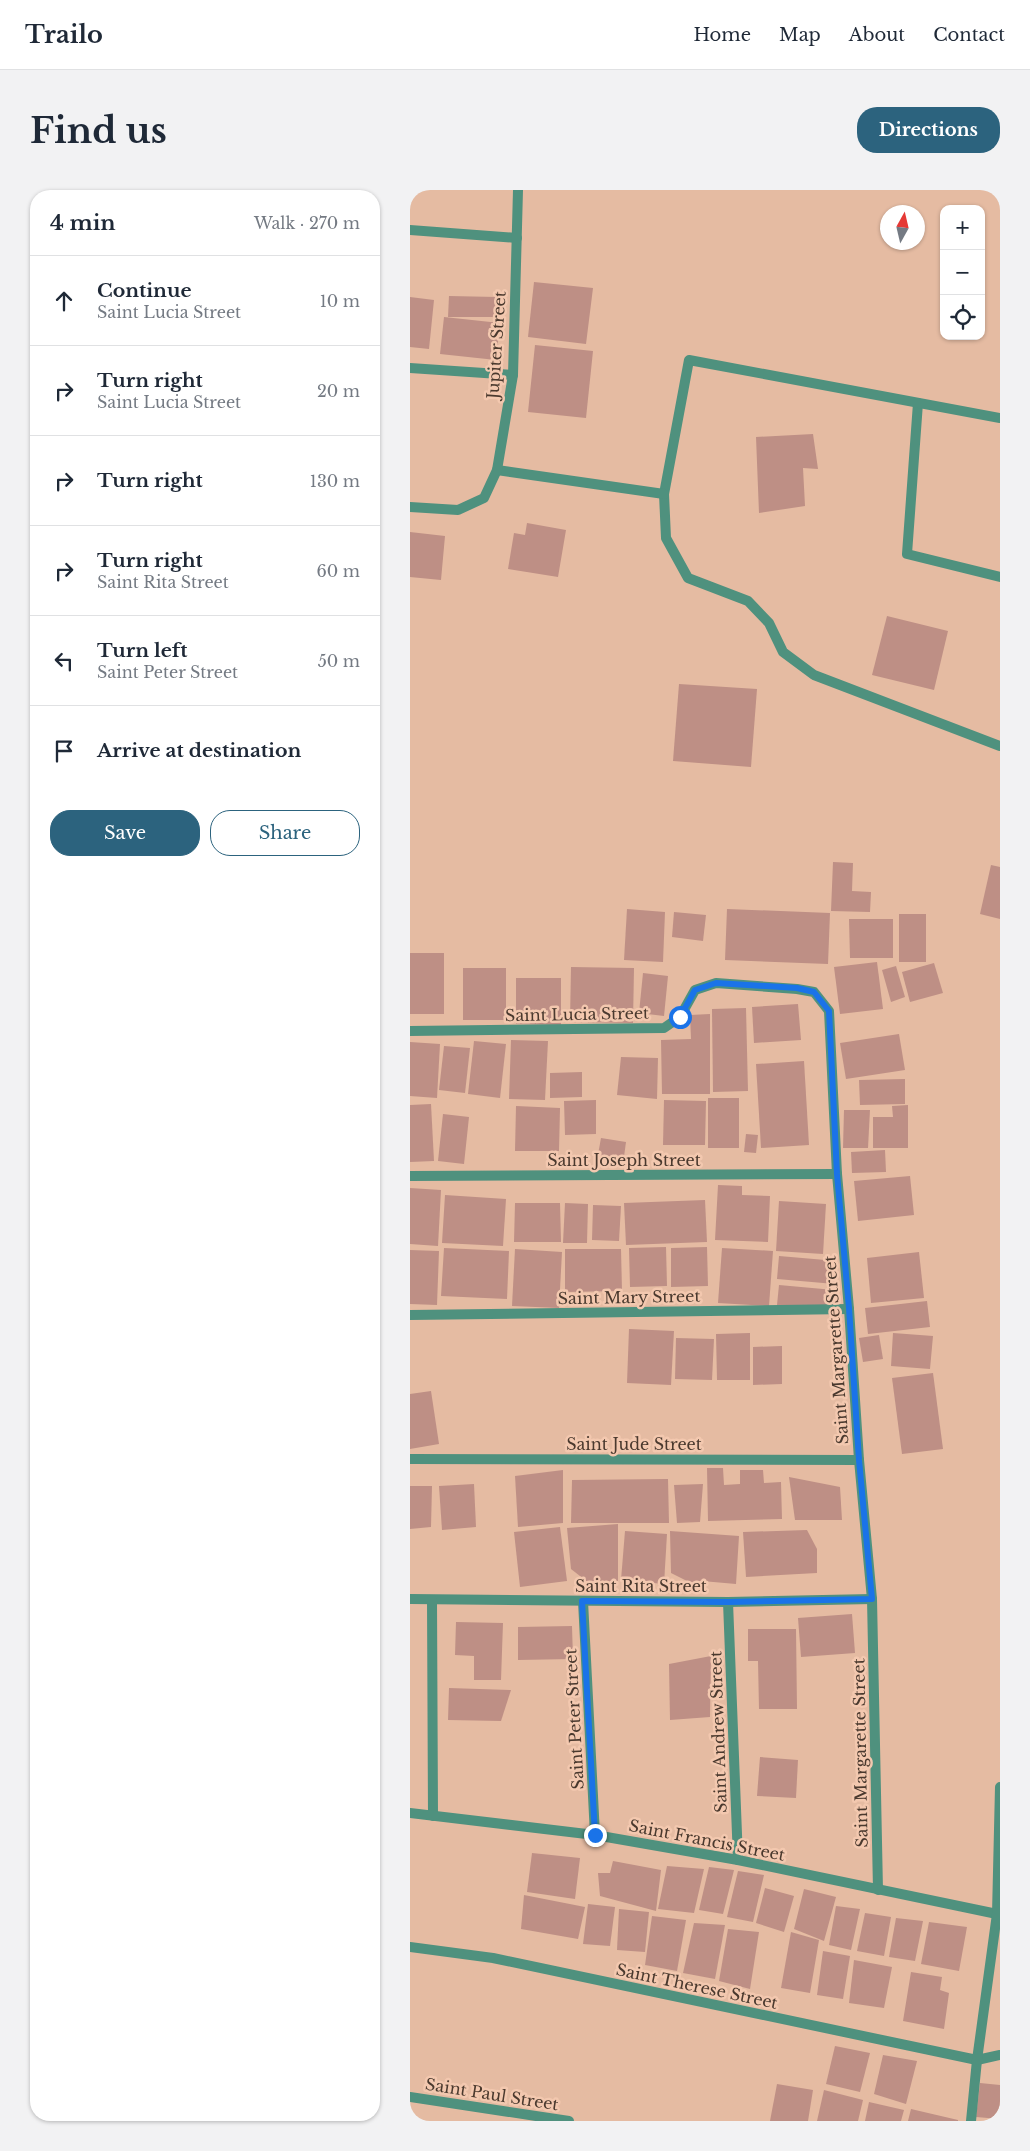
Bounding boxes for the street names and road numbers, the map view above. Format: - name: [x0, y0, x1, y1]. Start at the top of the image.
- street label: Jupiter Street: [482, 290, 510, 402]
- street label: Saint Lucia Street: [505, 1003, 649, 1025]
- street label: Saint Joseph Street: [547, 1150, 701, 1170]
- street label: Saint Margarette Street: [819, 1255, 853, 1445]
- street label: Saint Mary Street: [557, 1286, 701, 1308]
- street label: Saint Jude Street: [566, 1434, 702, 1454]
- street label: Saint Rita Street: [575, 1576, 707, 1596]
- street label: Saint Peter Street: [560, 1648, 588, 1790]
- street label: Saint Andrew Street: [705, 1651, 731, 1813]
- street label: Saint Margarette Street: [848, 1658, 872, 1848]
- street label: Saint Francis Street: [627, 1815, 787, 1865]
- street label: Saint Therese Street: [614, 1959, 780, 2013]
- street label: Saint Paul Street: [424, 2074, 560, 2114]

